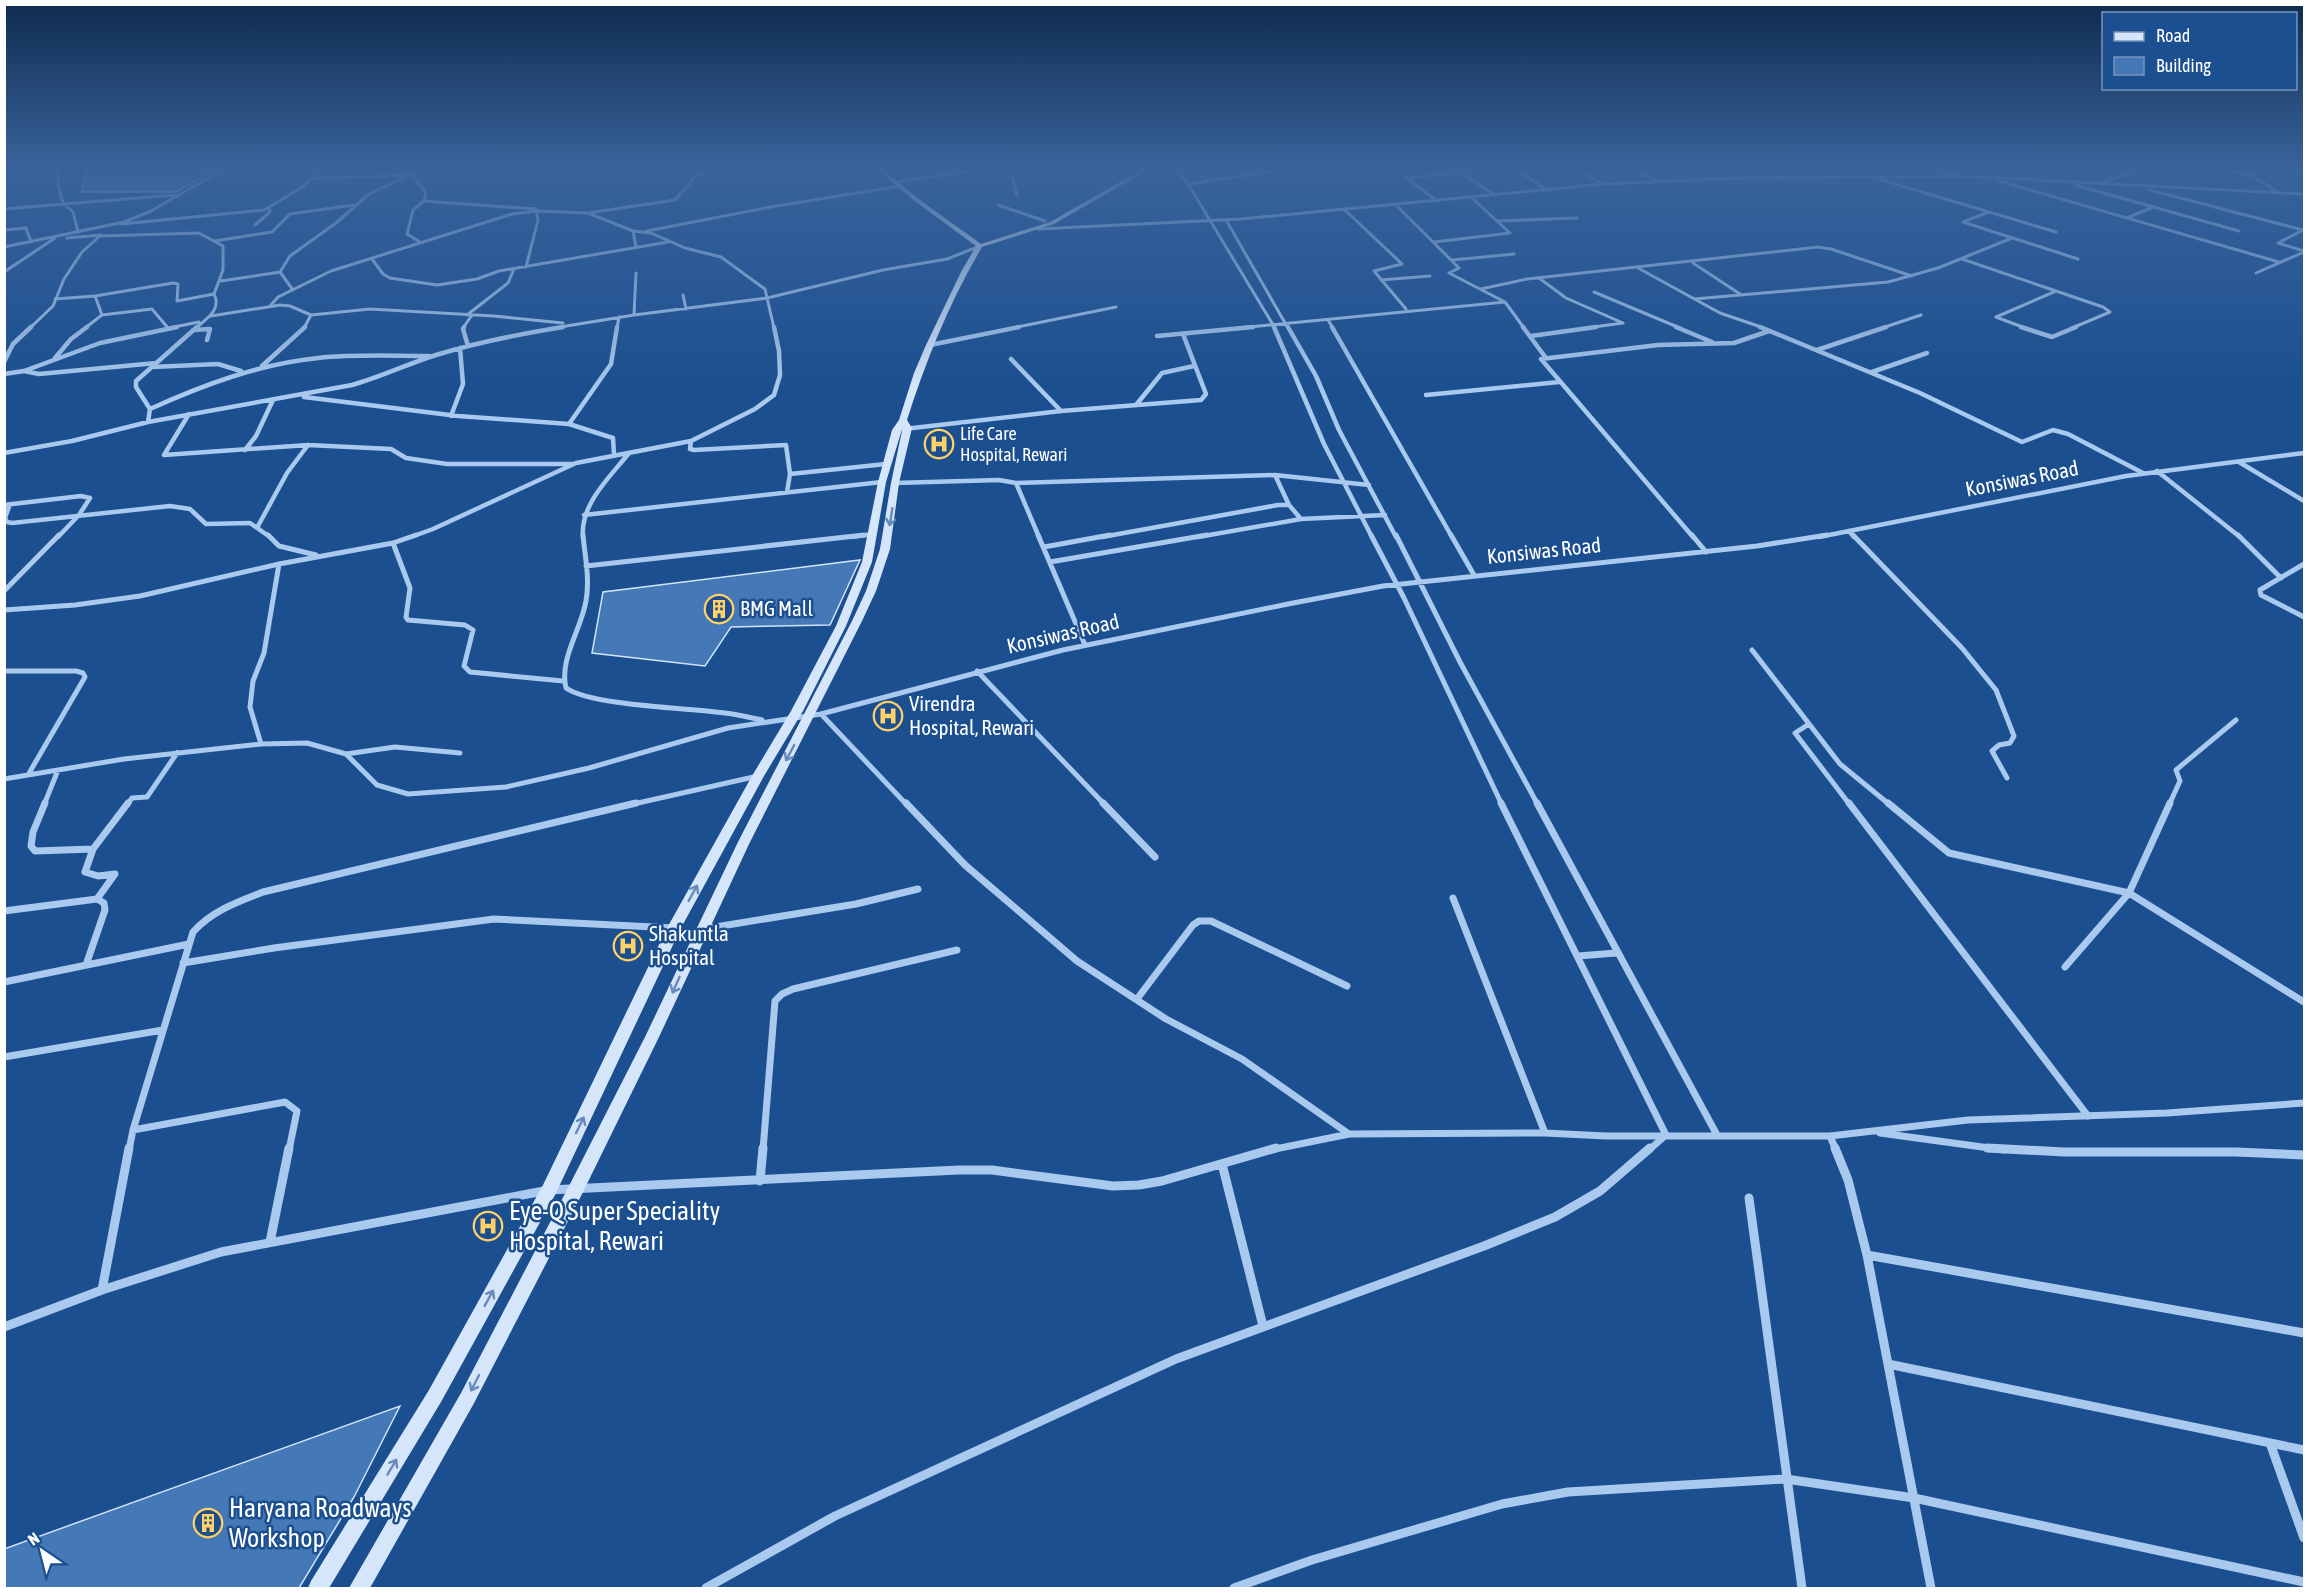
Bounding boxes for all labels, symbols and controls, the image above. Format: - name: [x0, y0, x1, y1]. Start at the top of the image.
- legend: [2102, 12, 2297, 90]
- text: Road: [2156, 25, 2190, 46]
- text: Building: [2156, 55, 2211, 76]
- place label: Life Care Hospital, Rewari: [960, 423, 1067, 465]
- hospital icon: Life Care Hospital, Rewari: [923, 428, 955, 460]
- street label: Konsiwas Road: [1963, 455, 2080, 501]
- one-way arrow: [885, 507, 896, 526]
- street label: Konsiwas Road: [1486, 532, 1602, 568]
- building icon: BMG Mall: [703, 593, 735, 625]
- place label: BMG Mall: [740, 596, 813, 620]
- street label: Konsiwas Road: [1004, 608, 1121, 658]
- place label: Virendra Hospital, Rewari: [909, 691, 1034, 739]
- hospital icon: Virendra Hospital, Rewari: [872, 700, 904, 732]
- one-way arrow: [784, 744, 795, 762]
- one-way arrow: [687, 885, 699, 902]
- place label: Shakuntla Hospital: [649, 921, 729, 969]
- hospital icon: Shakuntla Hospital: [612, 930, 644, 962]
- one-way arrow: [670, 975, 682, 993]
- one-way arrow: [574, 1116, 586, 1134]
- place label: Eye-Q Super Speciality Hospital, Rewari: [509, 1196, 720, 1256]
- hospital icon: Eye-Q Super Speciality Hospital, Rewari: [472, 1210, 504, 1242]
- one-way arrow: [484, 1289, 495, 1307]
- one-way arrow: [468, 1374, 480, 1392]
- one-way arrow: [387, 1459, 399, 1476]
- place label: Haryana Roadways Workshop: [229, 1493, 412, 1553]
- building icon: Haryana Roadways Workshop: [192, 1507, 224, 1539]
- north arrow: [12, 1521, 72, 1581]
- text: N: [24, 1529, 42, 1549]

